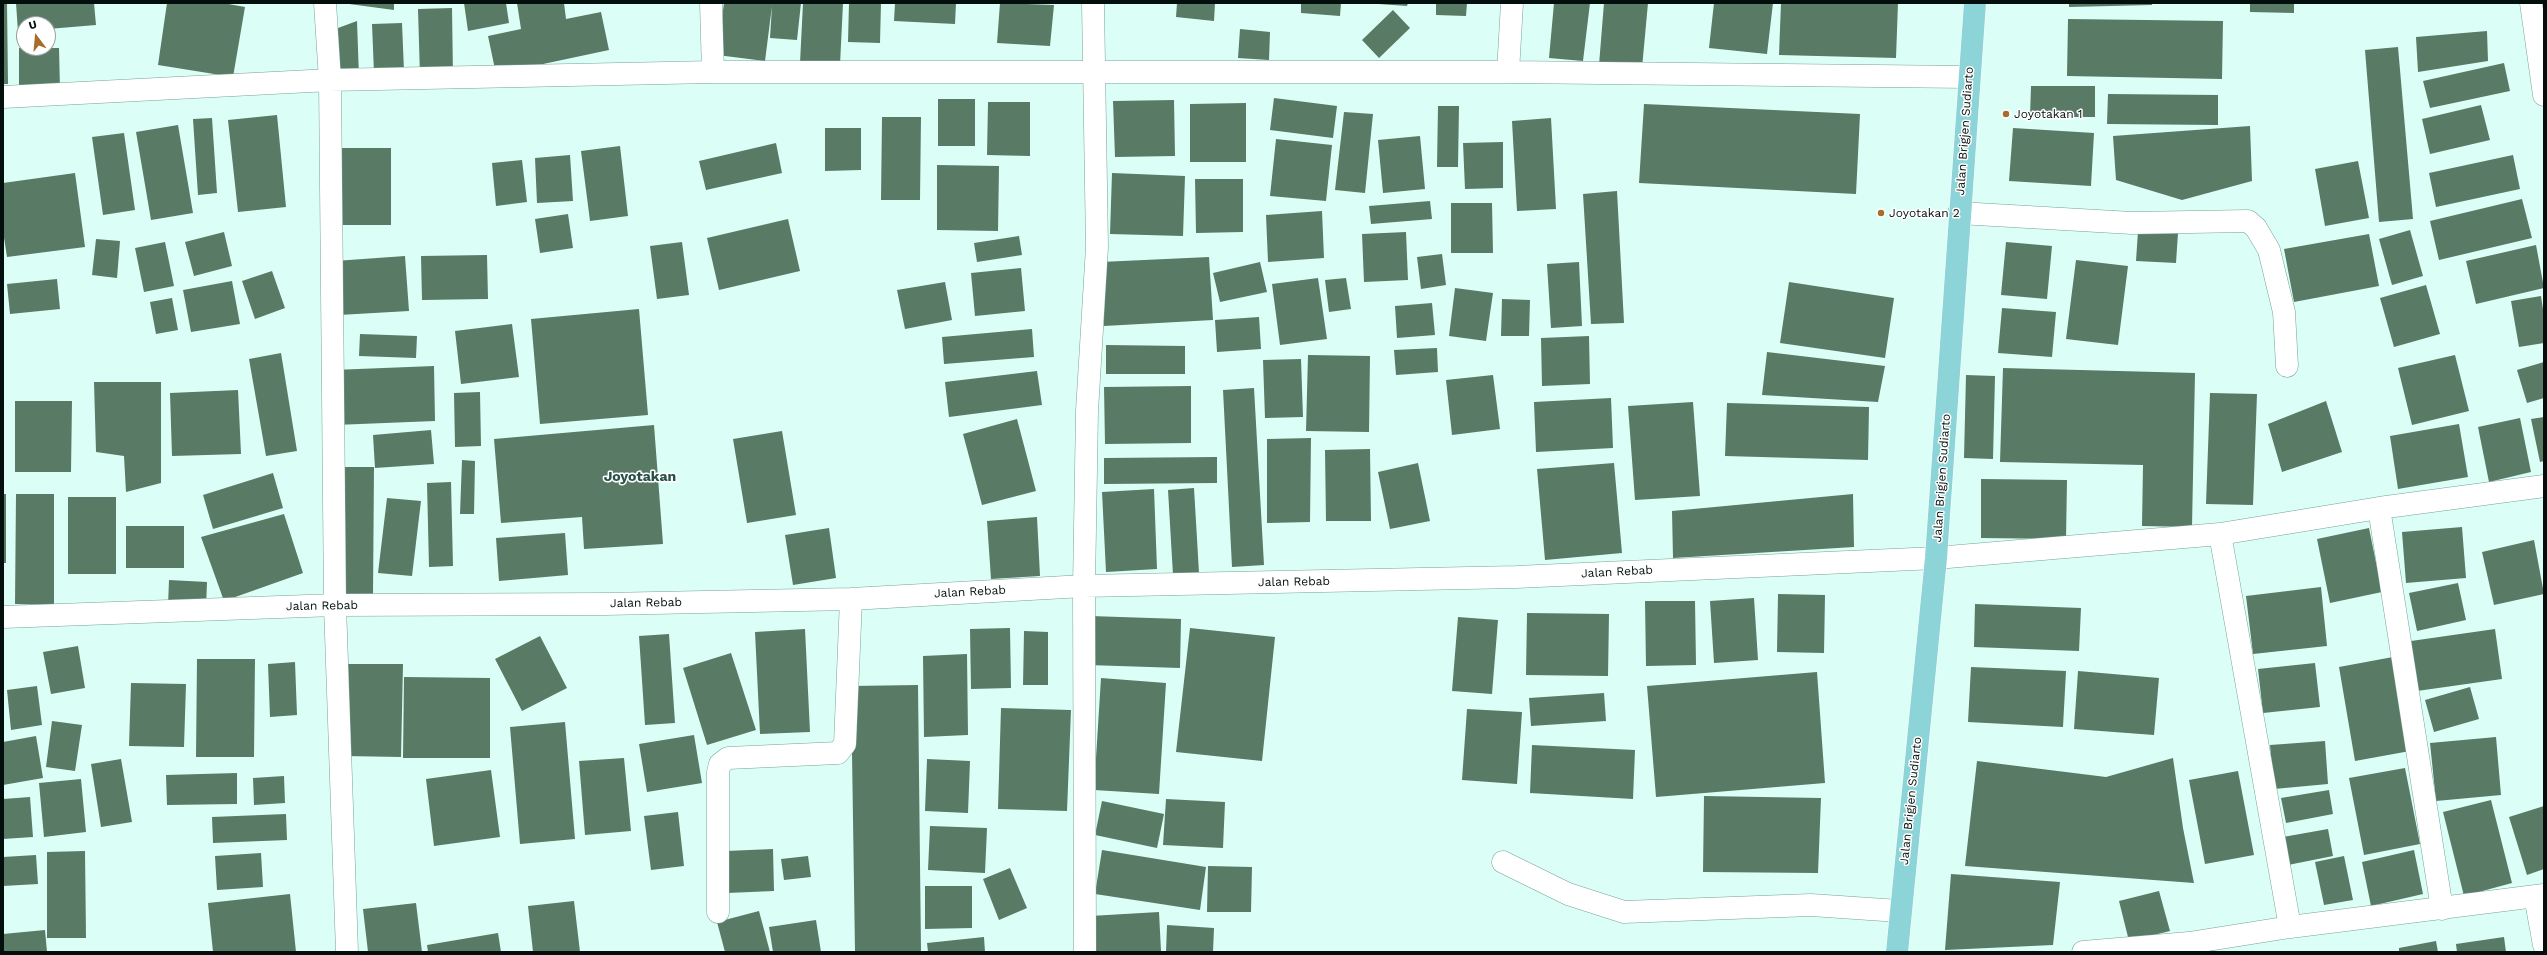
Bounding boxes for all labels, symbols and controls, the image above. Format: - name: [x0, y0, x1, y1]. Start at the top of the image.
- north arrow: [16, 16, 56, 56]
- text: U: [27, 18, 38, 32]
- street label: Jalan Brigjen Sudiarto: [1953, 66, 1977, 196]
- place label: Joyotakan 1: [2014, 107, 2082, 121]
- marker: Joyotakan 1: [2001, 109, 2011, 119]
- place label: Joyotakan 2: [1889, 206, 1960, 220]
- marker: Joyotakan 2: [1876, 208, 1886, 218]
- street label: Jalan Brigjen Sudiarto: [1930, 413, 1954, 543]
- district label: Joyotakan: [604, 469, 676, 485]
- street label: Jalan Rebab: [1581, 563, 1653, 581]
- street label: Jalan Rebab: [1258, 574, 1330, 590]
- street label: Jalan Rebab: [934, 583, 1006, 601]
- street label: Jalan Rebab: [610, 595, 682, 611]
- street label: Jalan Rebab: [286, 598, 358, 614]
- street label: Jalan Brigjen Sudiarto: [1897, 736, 1925, 866]

